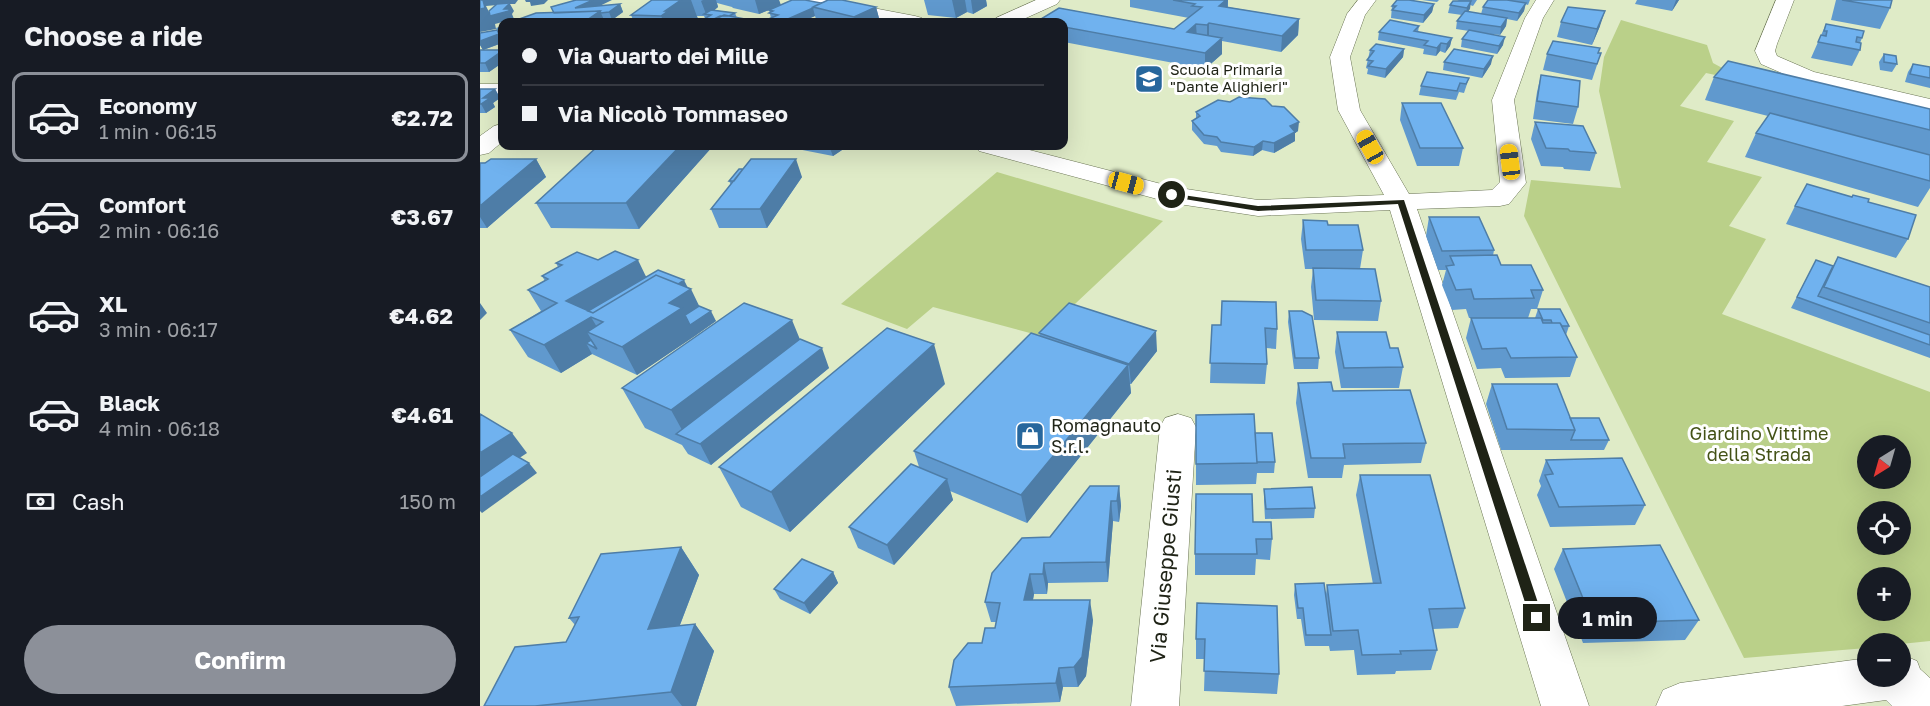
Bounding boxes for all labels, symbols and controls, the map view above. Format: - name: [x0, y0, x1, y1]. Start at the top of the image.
- text: Choose a ride: [24, 20, 203, 52]
- text: Via Quarto dei Mille: [558, 42, 768, 69]
- place label: Scuola Primaria "Dante Alighieri": [1170, 60, 1288, 95]
- school or university icon: Scuola Primaria "Dante Alighieri": [1133, 63, 1165, 95]
- icon: car: [27, 90, 81, 144]
- text: Economy: [99, 92, 197, 119]
- text: Via Nicolò Tommaseo: [558, 100, 788, 127]
- text: €2.72: [392, 104, 453, 131]
- text: 1 min · 06:15: [99, 119, 217, 143]
- car: [1353, 127, 1387, 167]
- car: [1499, 143, 1521, 181]
- car: [1106, 170, 1146, 196]
- route start: [1158, 181, 1185, 208]
- icon: car: [27, 189, 81, 243]
- text: Comfort: [99, 191, 186, 218]
- text: €3.67: [391, 203, 453, 230]
- text: 2 min · 06:16: [99, 218, 219, 242]
- icon: car: [27, 288, 81, 342]
- text: XL: [99, 290, 127, 317]
- text: €4.62: [389, 302, 453, 329]
- text: 3 min · 06:17: [99, 317, 218, 341]
- icon: car: [27, 387, 81, 441]
- text: Black: [99, 389, 160, 416]
- text: €4.61: [391, 401, 453, 428]
- place label: Romagnauto S.r.l.: [1051, 414, 1161, 457]
- text: 4 min · 06:18: [99, 416, 220, 440]
- shop icon: Romagnauto S.r.l.: [1014, 420, 1046, 452]
- park label: Giardino Vittime della Strada: [1689, 422, 1829, 465]
- north arrow: [1857, 435, 1911, 489]
- map controls: [1857, 435, 1911, 687]
- street label: Via Giuseppe Giusti: [1144, 468, 1186, 664]
- icon: cash: [24, 485, 57, 518]
- text: Cash: [72, 488, 125, 515]
- text: 150 m: [400, 489, 456, 513]
- button: locate: [1857, 501, 1911, 555]
- button: +: [1857, 567, 1911, 621]
- callout: 1 min: [1558, 597, 1657, 639]
- route end: [1523, 604, 1550, 631]
- text: 1 min: [1582, 606, 1633, 630]
- button: Confirm: [24, 625, 456, 694]
- button: −: [1857, 633, 1911, 687]

